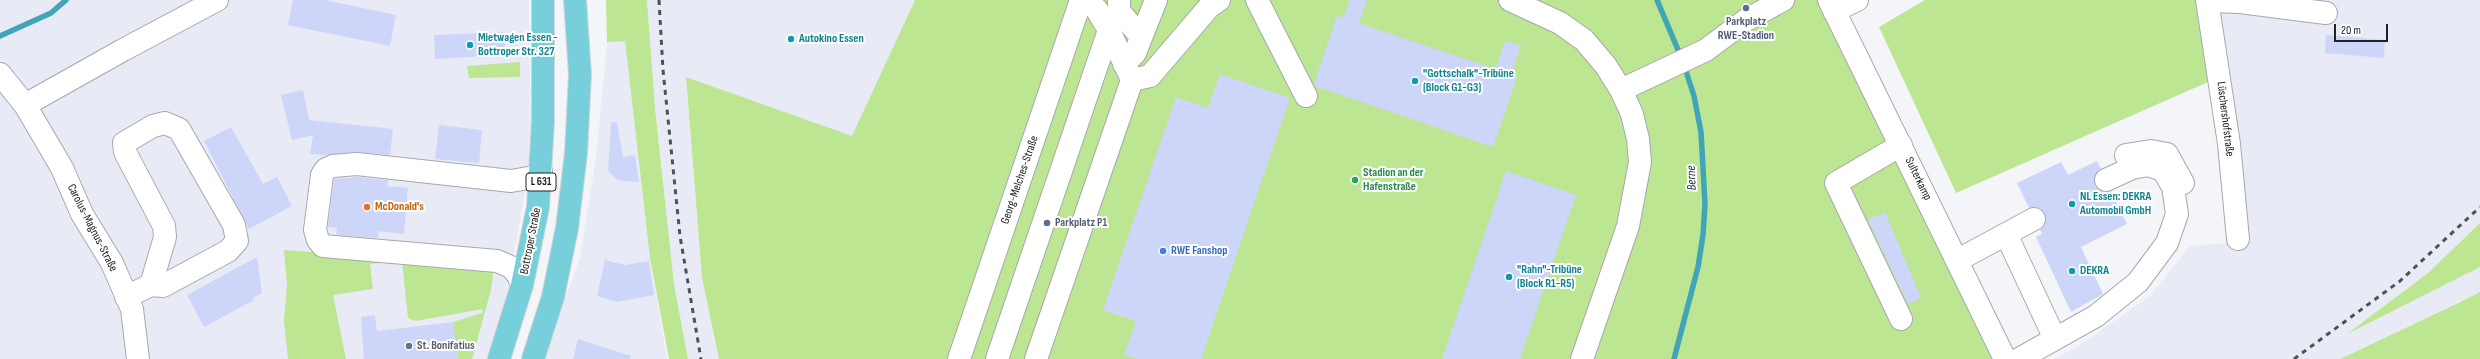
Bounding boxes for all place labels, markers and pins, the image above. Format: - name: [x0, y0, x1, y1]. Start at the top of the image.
- marker: Parkplatz RWE-Stadion: [1741, 3, 1751, 13]
- place label: Parkplatz RWE-Stadion: [1718, 15, 1774, 43]
- place label: Mietwagen Essen - Bottroper Str. 327: [478, 31, 558, 59]
- place label: Autokino Essen: [799, 32, 864, 46]
- marker: Autokino Essen: [786, 34, 796, 44]
- marker: Mietwagen Essen - Bottroper Str. 327: [465, 40, 475, 50]
- place label: "Gottschalk"-Tribüne (Block G1-G3): [1423, 67, 1514, 95]
- marker: "Gottschalk"-Tribüne (Block G1-G3): [1410, 76, 1420, 86]
- place label: Stadion an der Hafenstraße: [1363, 166, 1424, 194]
- marker: Stadion an der Hafenstraße: [1350, 175, 1360, 185]
- place label: NL Essen: DEKRA Automobil GmbH: [2080, 190, 2151, 218]
- marker: NL Essen: DEKRA Automobil GmbH: [2067, 199, 2077, 209]
- place label: McDonald's: [375, 200, 424, 214]
- marker: McDonald's: [362, 202, 372, 212]
- place label: Parkplatz P1: [1055, 216, 1107, 230]
- marker: Parkplatz P1: [1042, 218, 1052, 228]
- place label: RWE Fanshop: [1171, 244, 1227, 258]
- marker: RWE Fanshop: [1158, 246, 1168, 256]
- place label: "Rahn"-Tribüne (Block R1-R5): [1517, 263, 1582, 291]
- place label: DEKRA: [2080, 264, 2109, 278]
- marker: DEKRA: [2067, 266, 2077, 276]
- marker: "Rahn"-Tribüne (Block R1-R5): [1504, 272, 1514, 282]
- place label: St. Bonifatius: [417, 339, 475, 353]
- marker: St. Bonifatius: [404, 341, 414, 351]

